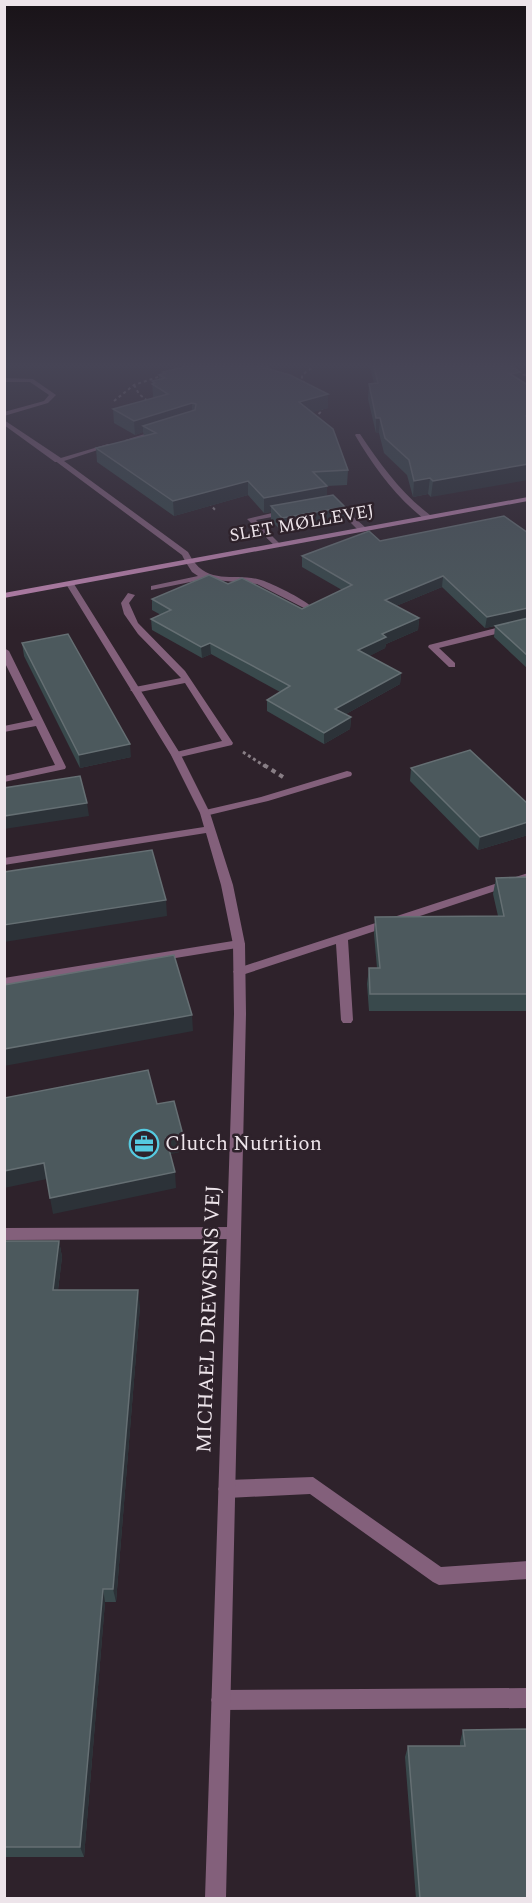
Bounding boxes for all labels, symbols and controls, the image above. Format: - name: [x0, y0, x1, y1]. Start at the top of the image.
- street label: SLET MØLLEVEJ: [227, 497, 377, 549]
- office icon: Clutch Nutrition: [128, 1128, 160, 1160]
- place label: Clutch Nutrition: [165, 1128, 322, 1160]
- street label: MICHAEL DREWSENS VEJ: [188, 1184, 230, 1454]

